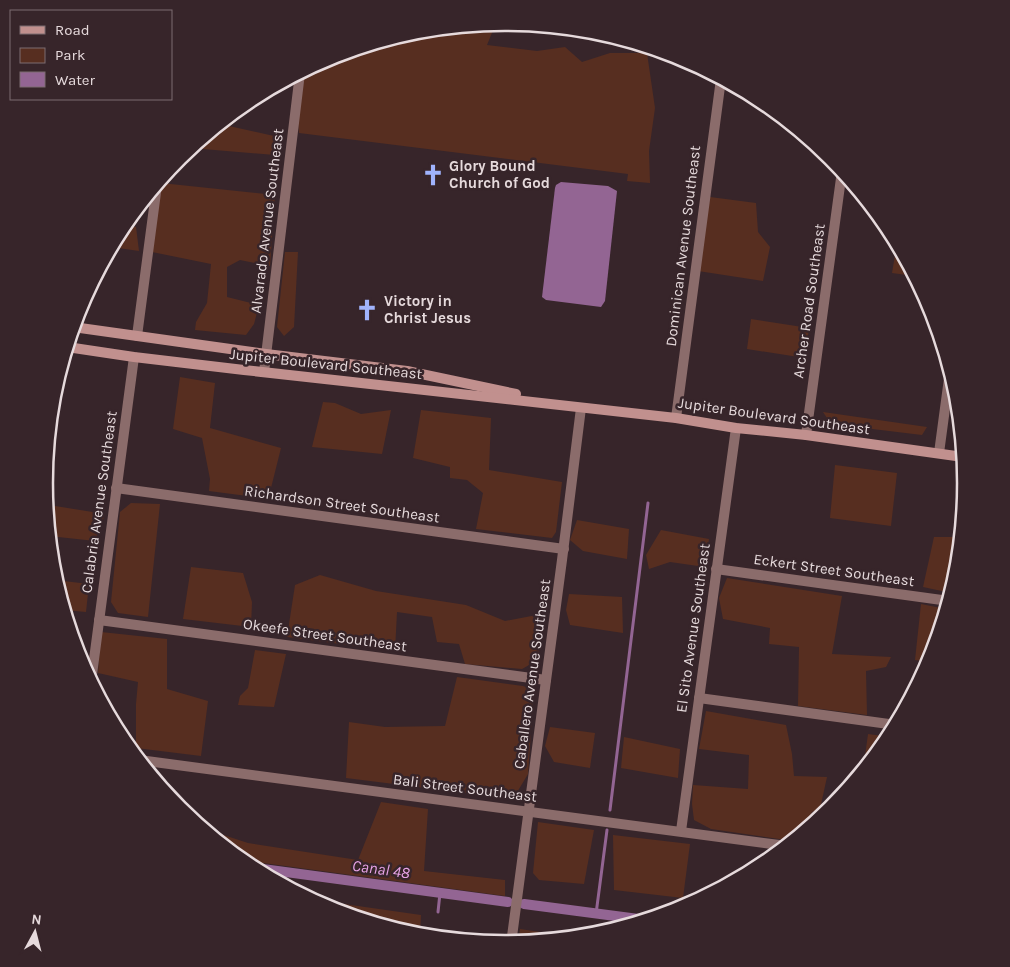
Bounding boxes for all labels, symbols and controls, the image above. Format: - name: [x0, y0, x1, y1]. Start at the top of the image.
- legend: [10, 10, 172, 100]
- text: Road: [55, 21, 90, 39]
- text: Park: [55, 46, 85, 64]
- text: Water: [55, 71, 96, 89]
- street label: Alvarado Avenue Southeast: [247, 127, 287, 315]
- street label: Dominican Avenue Southeast: [662, 144, 704, 347]
- place label: Glory Bound Church of God: [449, 157, 550, 192]
- church icon: Glory Bound Church of God: [420, 162, 446, 188]
- street label: Archer Road Southeast: [789, 222, 829, 380]
- place label: Victory in Christ Jesus: [384, 292, 471, 327]
- church icon: Victory in Christ Jesus: [354, 297, 380, 323]
- street label: Jupiter Boulevard Southeast: [229, 345, 423, 383]
- street label: Jupiter Boulevard Southeast: [677, 394, 871, 438]
- street label: Calabria Avenue Southeast: [77, 409, 121, 594]
- street label: Richardson Street Southeast: [243, 481, 441, 527]
- street label: El Sito Avenue Southeast: [672, 542, 714, 714]
- street label: Eckert Street Southeast: [752, 550, 916, 590]
- street label: Caballero Avenue Southeast: [510, 578, 554, 770]
- street label: Okeefe Street Southeast: [242, 615, 408, 655]
- street label: Bali Street Southeast: [392, 770, 538, 806]
- water label: Canal 48: [351, 856, 411, 882]
- north arrow: [10, 907, 60, 957]
- text: N: [31, 911, 43, 929]

